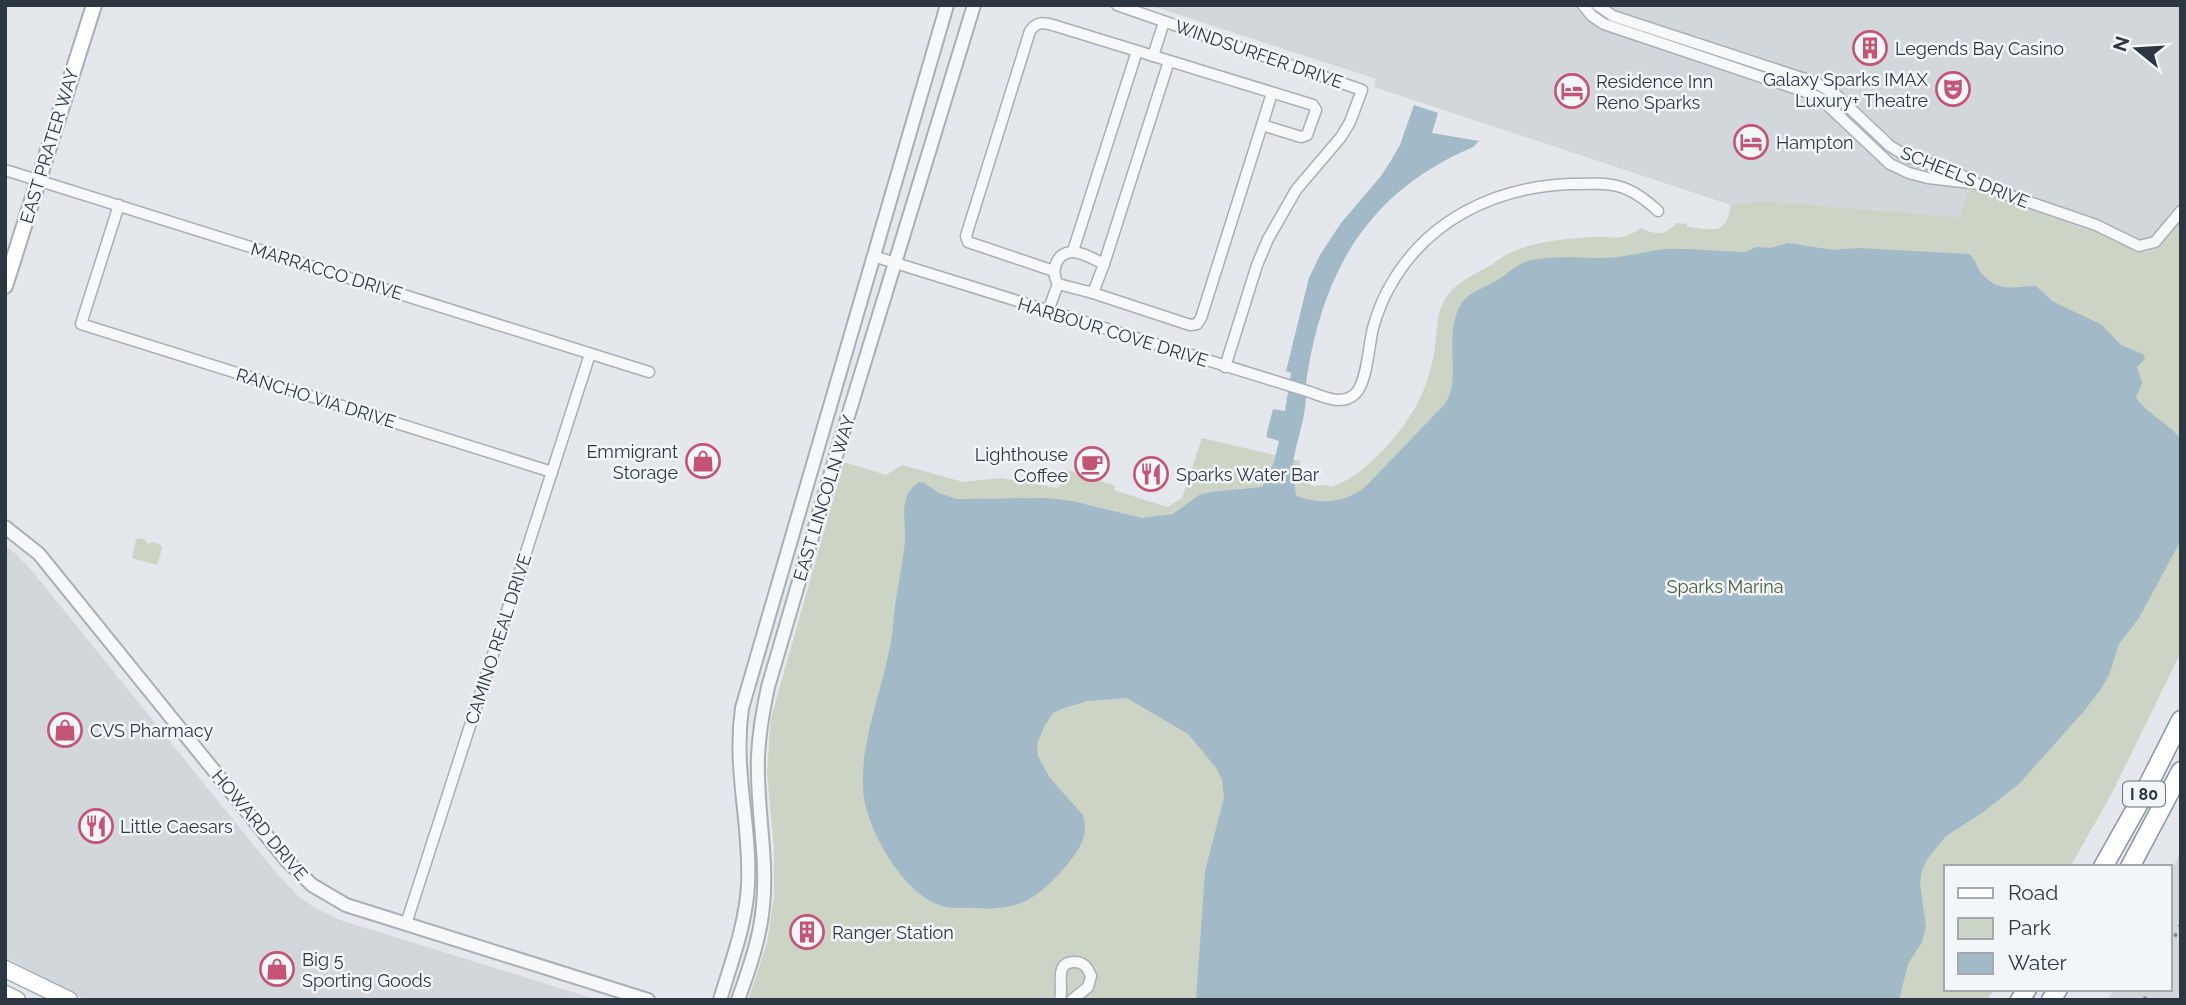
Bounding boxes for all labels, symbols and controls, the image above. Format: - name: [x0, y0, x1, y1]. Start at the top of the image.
- north arrow: [2102, 14, 2172, 84]
- street label: WINDSURFER DRIVE: [1172, 15, 1346, 93]
- building icon: Legends Bay Casino: [1851, 29, 1889, 67]
- text: N: [2108, 33, 2134, 54]
- place label: Legends Bay Casino: [1895, 38, 2064, 59]
- street label: EAST PRATER WAY: [15, 66, 83, 226]
- place label: Galaxy Sparks IMAX Luxury+ Theatre: [1763, 69, 1929, 111]
- theatre icon: Galaxy Sparks IMAX Luxury+ Theatre: [1934, 70, 1972, 108]
- place label: Residence Inn Reno Sparks: [1596, 71, 1713, 113]
- hotel icon: Residence Inn Reno Sparks: [1553, 72, 1591, 110]
- hotel icon: Hampton: [1732, 123, 1770, 161]
- place label: Hampton: [1776, 132, 1854, 153]
- street label: SCHEELS DRIVE: [1898, 142, 2032, 212]
- street label: MARRACCO DRIVE: [248, 238, 406, 304]
- street label: HARBOUR COVE DRIVE: [1015, 293, 1211, 371]
- street label: RANCHO VIA DRIVE: [234, 364, 398, 432]
- street label: EAST LINCOLN WAY: [789, 412, 859, 583]
- place label: Emmigrant Storage: [586, 441, 678, 483]
- shop icon: Emmigrant Storage: [684, 442, 722, 480]
- place label: Lighthouse Coffee: [975, 444, 1068, 486]
- cafe icon: Lighthouse Coffee: [1073, 445, 1111, 483]
- restaurant icon: Sparks Water Bar: [1132, 455, 1170, 493]
- place label: Sparks Water Bar: [1176, 464, 1320, 485]
- street label: CAMINO REAL DRIVE: [460, 551, 536, 727]
- park label: Sparks Marina: [1666, 576, 1784, 597]
- shop icon: CVS Pharmacy: [46, 711, 84, 749]
- place label: CVS Pharmacy: [90, 720, 213, 741]
- street label: HOWARD DRIVE: [208, 765, 312, 885]
- road number: I 80: [2123, 782, 2165, 806]
- restaurant icon: Little Caesars: [77, 807, 115, 845]
- place label: Little Caesars: [120, 816, 233, 837]
- legend: [1944, 865, 2172, 991]
- text: Road: [2008, 880, 2058, 905]
- building icon: Ranger Station: [788, 913, 826, 951]
- text: Park: [2008, 915, 2051, 940]
- place label: Ranger Station: [832, 922, 954, 943]
- place label: Big 5 Sporting Goods: [302, 949, 432, 991]
- shop icon: Big 5 Sporting Goods: [258, 950, 296, 988]
- text: Water: [2008, 950, 2067, 975]

